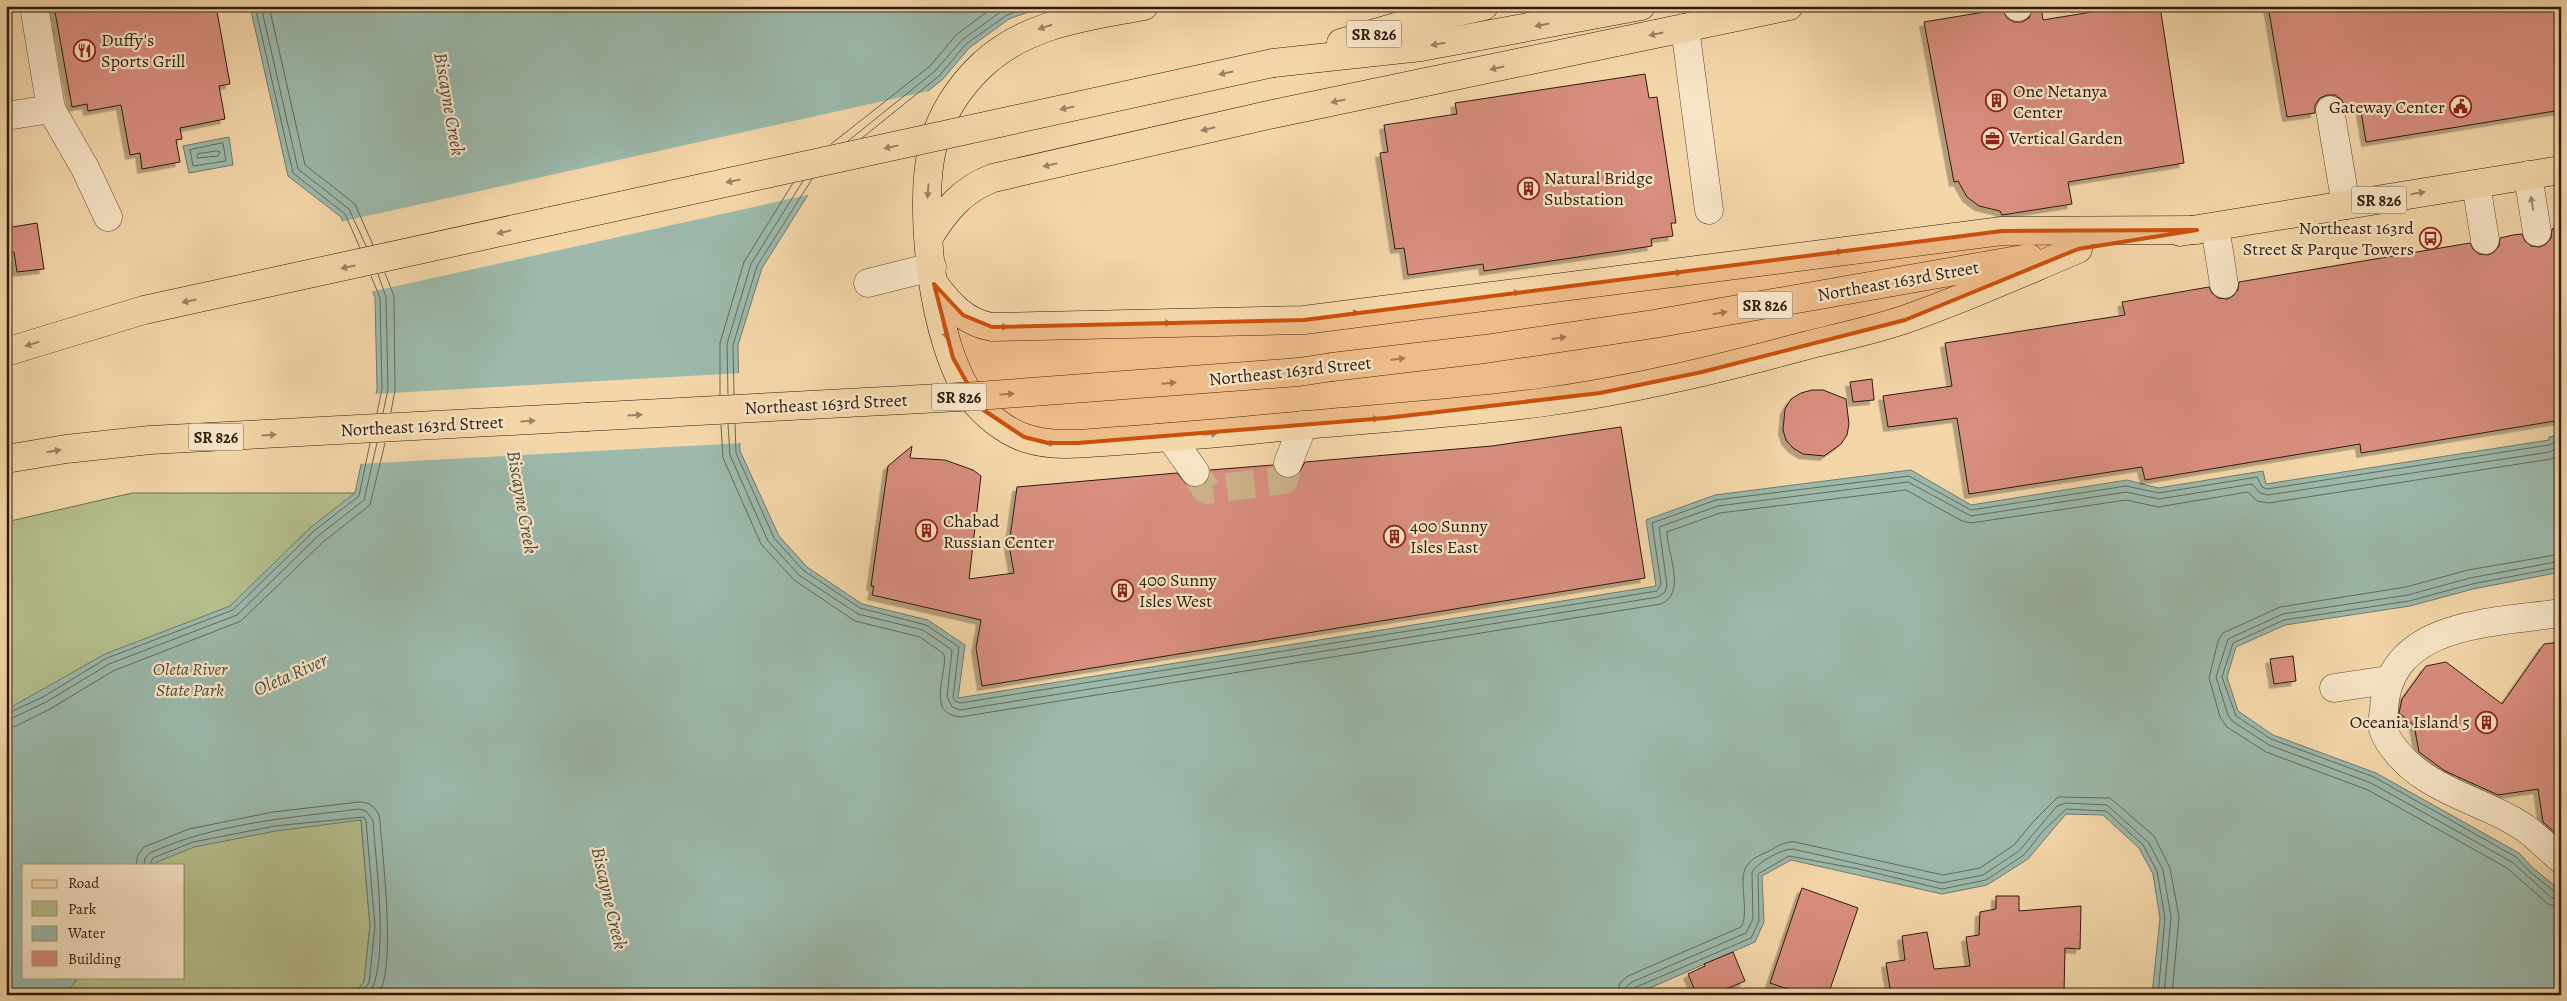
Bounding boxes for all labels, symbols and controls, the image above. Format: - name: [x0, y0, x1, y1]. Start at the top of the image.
- road number: SR 826: [1346, 20, 1402, 48]
- one-way arrow: [1534, 21, 1549, 29]
- one-way arrow: [1038, 24, 1053, 32]
- place label: Duffy's Sports Grill: [101, 28, 186, 73]
- one-way arrow: [1647, 31, 1663, 39]
- restaurant icon: Duffy's Sports Grill: [73, 38, 97, 62]
- one-way arrow: [1430, 41, 1446, 49]
- water label: Biscayne Creek: [427, 50, 471, 158]
- one-way arrow: [1488, 64, 1504, 72]
- one-way arrow: [1218, 69, 1233, 77]
- place label: One Netanya Center: [2013, 79, 2108, 124]
- building icon: One Netanya Center: [1985, 89, 2009, 113]
- place label: Gateway Center: [2329, 95, 2445, 119]
- public building icon: Gateway Center: [2449, 95, 2473, 119]
- one-way arrow: [1330, 97, 1345, 105]
- one-way arrow: [1060, 104, 1075, 112]
- one-way arrow: [1201, 125, 1216, 133]
- office icon: Vertical Garden: [1981, 126, 2005, 150]
- place label: Vertical Garden: [2008, 126, 2123, 150]
- one-way arrow: [883, 143, 899, 151]
- one-way arrow: [1042, 161, 1057, 169]
- place label: Natural Bridge Substation: [1544, 166, 1653, 211]
- building icon: Natural Bridge Substation: [1516, 176, 1540, 200]
- one-way arrow: [724, 178, 740, 186]
- one-way arrow: [923, 183, 931, 199]
- road number: SR 826: [2352, 186, 2406, 214]
- one-way arrow: [2410, 189, 2426, 197]
- one-way arrow: [2528, 195, 2536, 211]
- place label: Northeast 163rd Street & Parque Towers: [2243, 216, 2414, 261]
- bus stop icon: Northeast 163rd Street & Parque Towers: [2418, 226, 2442, 250]
- one-way arrow: [496, 228, 511, 236]
- one-way arrow: [1828, 248, 1844, 256]
- street label: Northeast 163rd Street: [1815, 255, 1981, 307]
- one-way arrow: [339, 263, 355, 271]
- one-way arrow: [1667, 268, 1683, 276]
- one-way arrow: [1506, 289, 1522, 297]
- road number: SR 826: [1738, 292, 1792, 318]
- one-way arrow: [181, 297, 197, 305]
- one-way arrow: [1345, 309, 1361, 317]
- one-way arrow: [1712, 309, 1727, 317]
- one-way arrow: [1156, 319, 1172, 327]
- one-way arrow: [994, 323, 1010, 331]
- one-way arrow: [941, 324, 949, 339]
- one-way arrow: [1551, 334, 1567, 342]
- one-way arrow: [25, 340, 40, 348]
- street label: Northeast 163rd Street: [1208, 351, 1373, 391]
- one-way arrow: [1390, 355, 1406, 363]
- one-way arrow: [1161, 378, 1177, 386]
- road number: SR 826: [932, 384, 986, 411]
- street label: Northeast 163rd Street: [744, 388, 908, 420]
- one-way arrow: [999, 389, 1015, 397]
- street label: Northeast 163rd Street: [340, 410, 504, 442]
- one-way arrow: [627, 410, 643, 418]
- one-way arrow: [1364, 415, 1380, 423]
- one-way arrow: [520, 416, 536, 424]
- road number: SR 826: [188, 424, 244, 451]
- one-way arrow: [261, 430, 277, 438]
- one-way arrow: [1202, 430, 1218, 438]
- one-way arrow: [1040, 439, 1056, 447]
- one-way arrow: [47, 447, 63, 455]
- water label: Biscayne Creek: [500, 448, 544, 556]
- place label: Chabad Russian Center: [943, 509, 1054, 554]
- place label: 400 Sunny Isles East: [1410, 514, 1489, 559]
- building icon: Chabad Russian Center: [915, 519, 939, 543]
- building icon: 400 Sunny Isles East: [1382, 524, 1406, 548]
- place label: 400 Sunny Isles West: [1139, 568, 1218, 613]
- building icon: 400 Sunny Isles West: [1111, 578, 1135, 602]
- water label: Oleta River: [249, 647, 333, 703]
- park label: Oleta River State Park: [153, 657, 228, 702]
- place label: Oceania Island 5: [2350, 710, 2470, 734]
- building icon: Oceania Island 5: [2474, 710, 2498, 734]
- water label: Biscayne Creek: [585, 844, 633, 952]
- legend: [22, 864, 185, 978]
- text: Road: [68, 873, 100, 893]
- text: Park: [68, 899, 97, 919]
- text: Water: [67, 923, 105, 943]
- text: Building: [68, 949, 121, 969]

